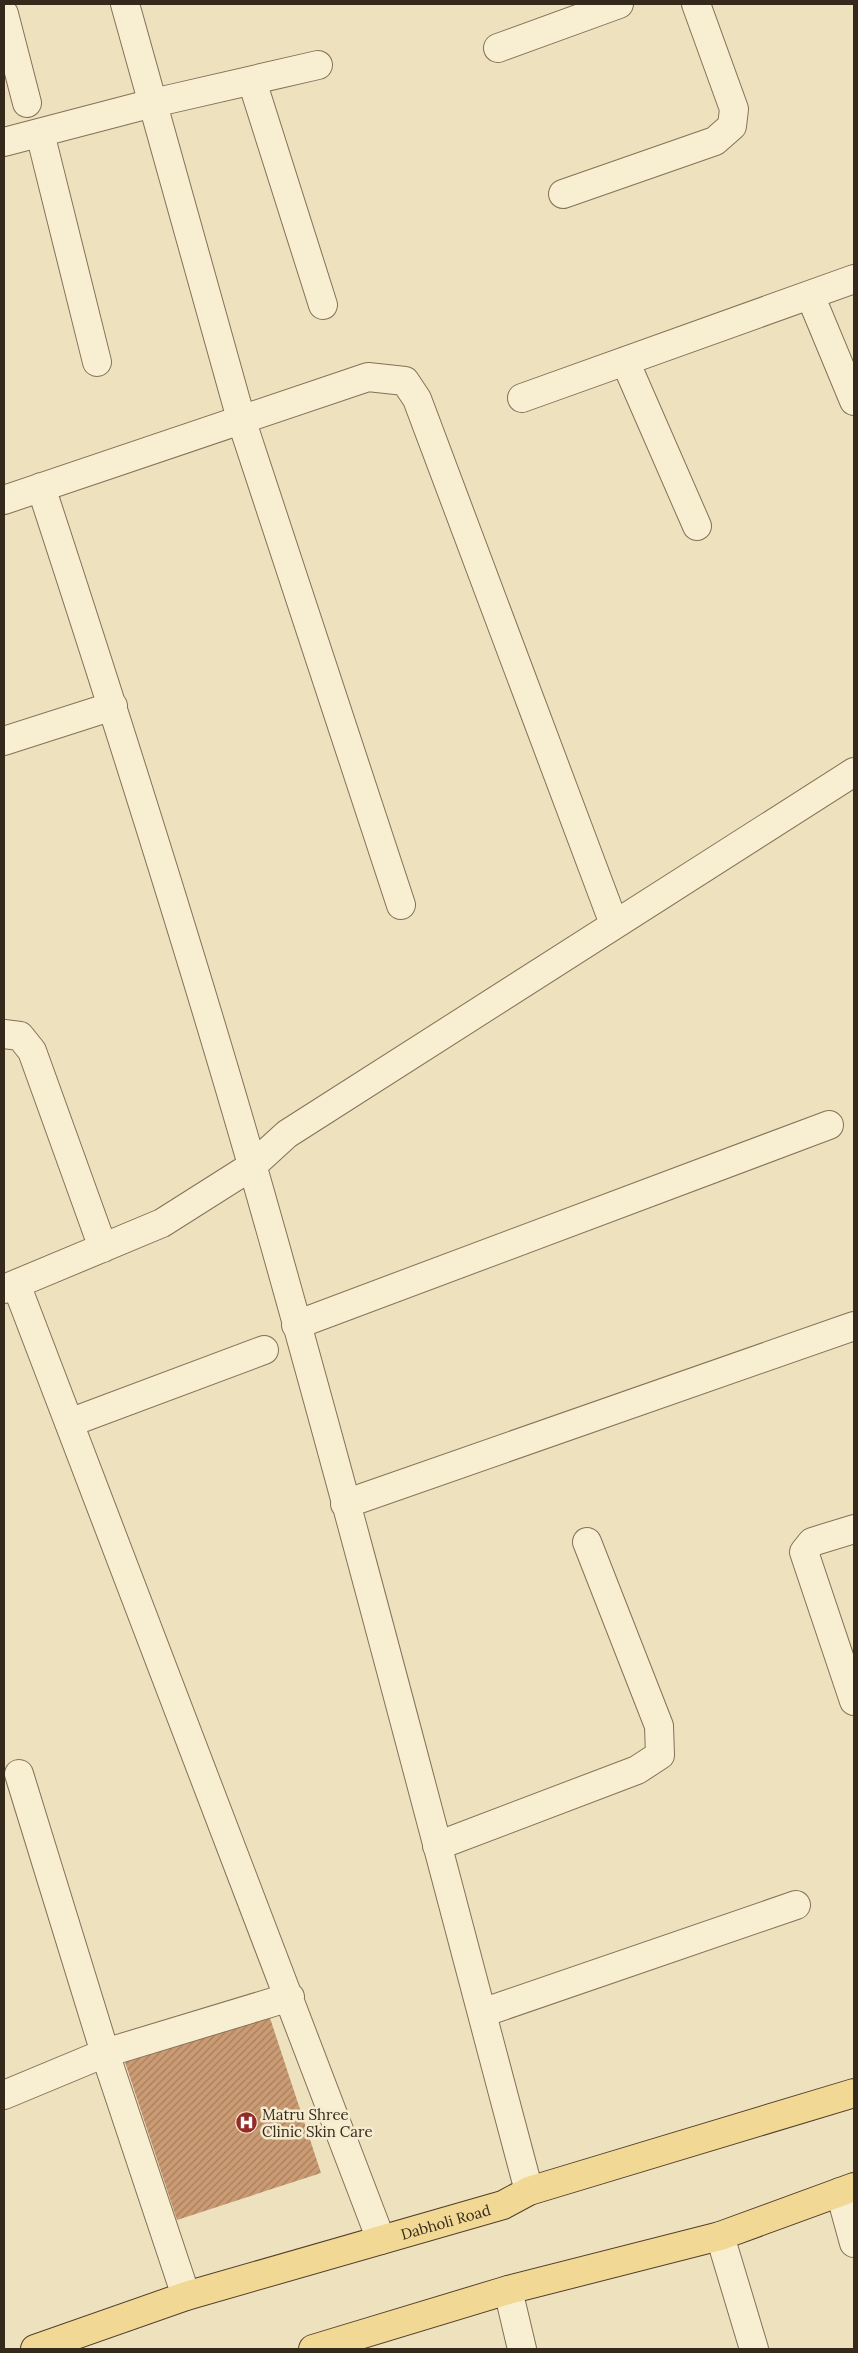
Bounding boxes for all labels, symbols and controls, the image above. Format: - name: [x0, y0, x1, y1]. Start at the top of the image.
- place label: Matru Shree Clinic Skin Care: [262, 2105, 373, 2141]
- hospital icon: Matru Shree Clinic Skin Care: [234, 2111, 258, 2135]
- street label: Dabholi Road: [398, 2200, 493, 2243]

